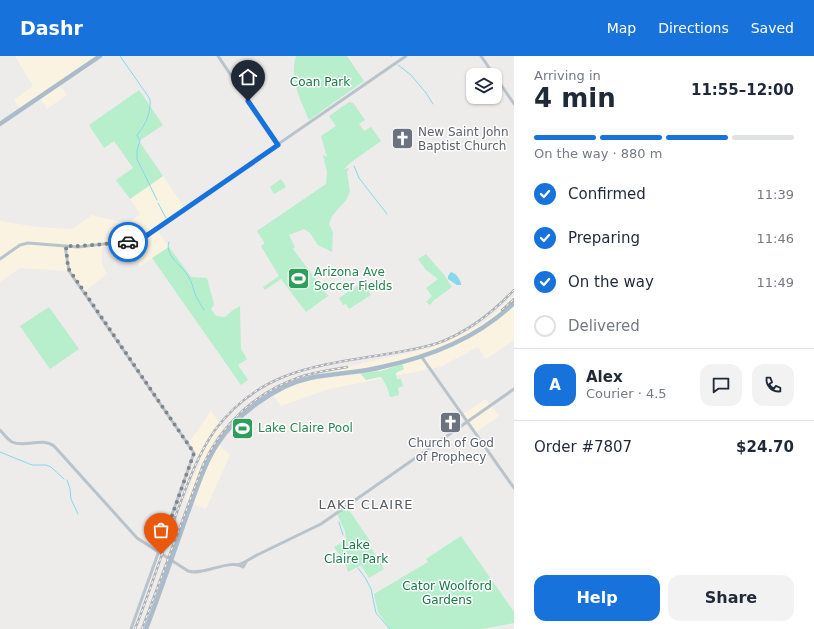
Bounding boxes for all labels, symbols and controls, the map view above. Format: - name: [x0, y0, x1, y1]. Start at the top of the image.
- text: Dashr: [20, 17, 83, 39]
- text: Map: [607, 20, 636, 36]
- text: Directions: [658, 20, 729, 36]
- text: Saved: [751, 20, 794, 36]
- pin: [231, 60, 265, 101]
- icon: home: [237, 66, 259, 88]
- map controls: [466, 68, 502, 104]
- button: layers: [466, 68, 502, 104]
- text: Arriving in: [534, 68, 601, 83]
- park label: Coan Park: [290, 75, 350, 89]
- text: 11:55–12:00: [691, 81, 794, 99]
- text: 4 min: [534, 83, 616, 113]
- place label: New Saint John Baptist Church: [418, 125, 509, 153]
- church icon: New Saint John Baptist Church: [389, 126, 415, 152]
- text: On the way · 880 m: [534, 146, 662, 161]
- icon: check: [534, 183, 556, 205]
- text: Confirmed: [568, 185, 646, 203]
- text: 11:39: [757, 187, 794, 202]
- courier: [108, 222, 148, 262]
- icon: check: [534, 227, 556, 249]
- text: Preparing: [568, 229, 640, 247]
- icon: car: [117, 231, 139, 253]
- text: 11:46: [757, 231, 794, 246]
- place label: Arizona Ave Soccer Fields: [314, 265, 392, 293]
- sports icon: Arizona Ave Soccer Fields: [286, 266, 312, 292]
- icon: check: [534, 271, 556, 293]
- text: On the way: [568, 273, 654, 291]
- text: 11:49: [757, 275, 794, 290]
- text: Delivered: [568, 317, 640, 335]
- button: chat: [700, 364, 742, 406]
- button: phone: [752, 364, 794, 406]
- text: Alex: [586, 368, 623, 386]
- text: A: [549, 376, 561, 394]
- text: Courier · 4.5: [586, 386, 667, 401]
- church icon: Church of God of Prophecy: [438, 409, 464, 435]
- sports icon: Lake Claire Pool: [229, 415, 255, 441]
- place label: Lake Claire Pool: [258, 421, 353, 435]
- place label: Church of God of Prophecy: [408, 436, 494, 464]
- text: Order #7807: [534, 438, 632, 456]
- text: $24.70: [736, 438, 794, 456]
- district label: LAKE CLAIRE: [319, 497, 413, 512]
- pin: [144, 513, 178, 554]
- icon: bag: [150, 519, 172, 541]
- park label: Lake Claire Park: [324, 538, 388, 566]
- button: Help: [534, 575, 660, 621]
- button: Share: [668, 575, 794, 621]
- park label: Cator Woolford Gardens: [402, 579, 492, 607]

